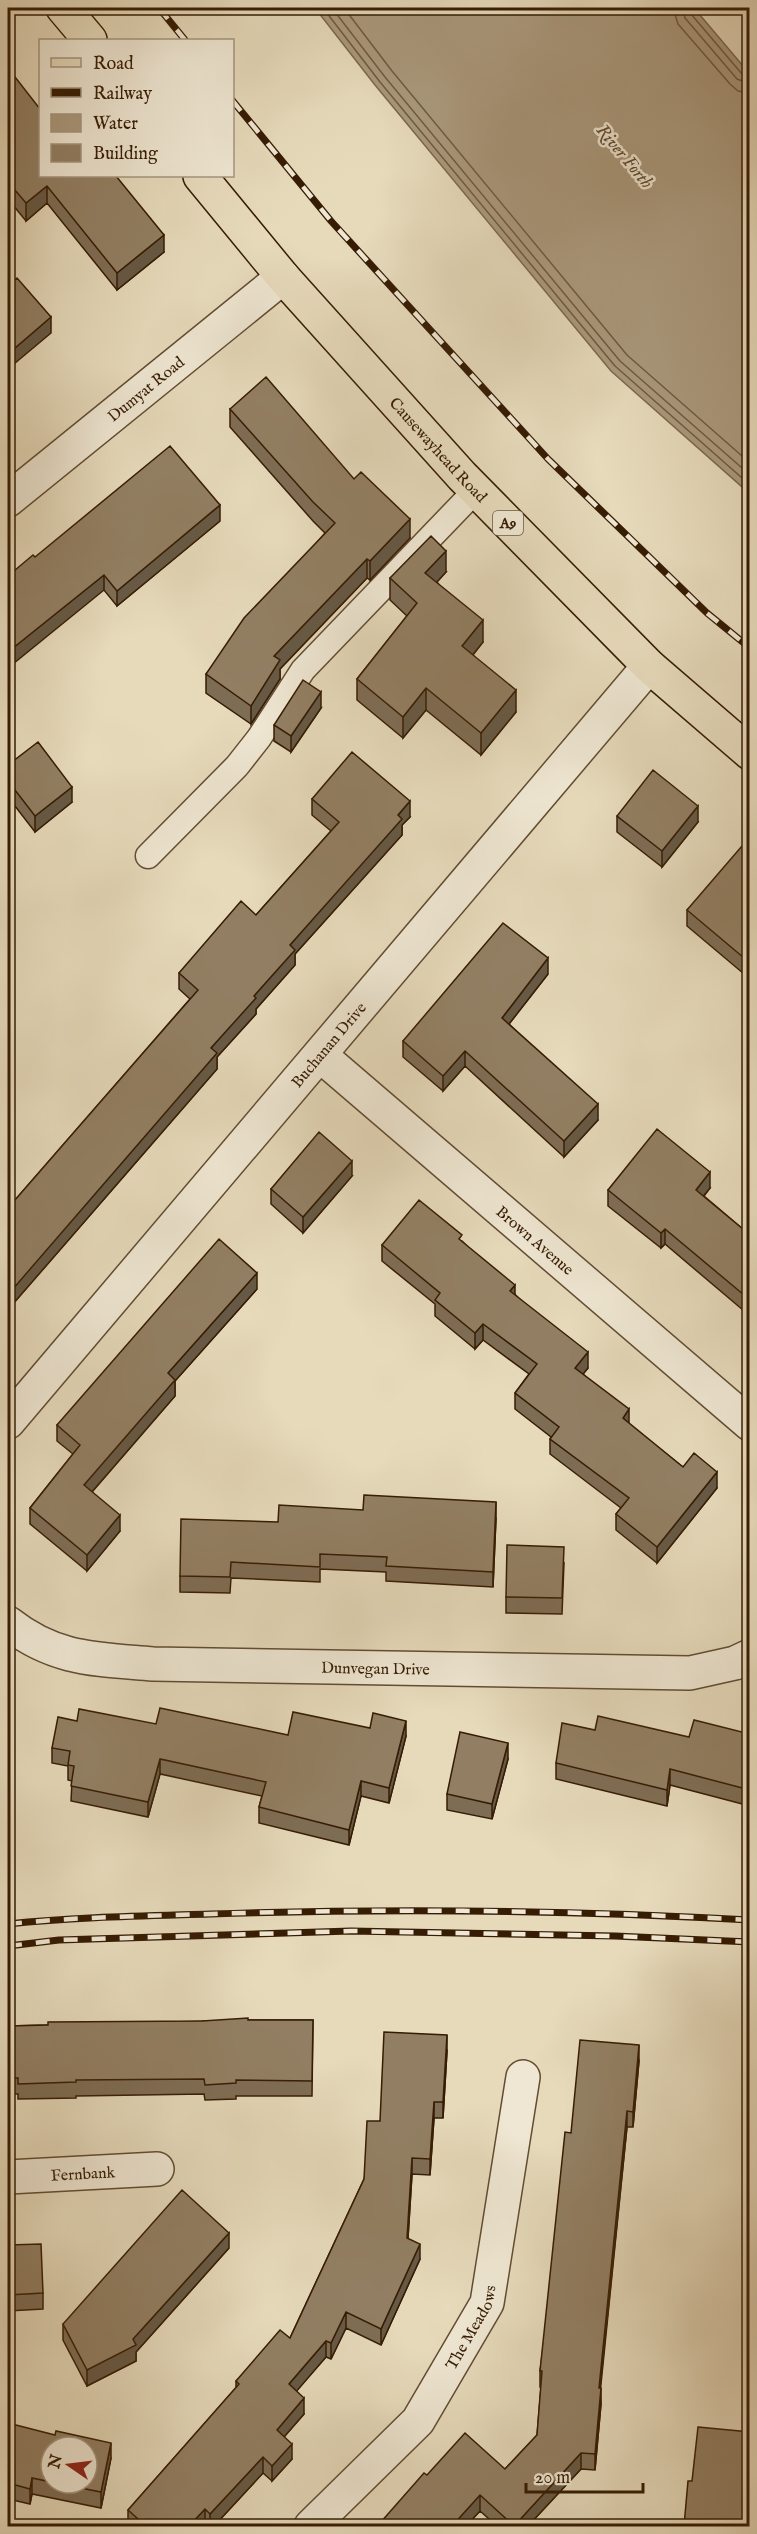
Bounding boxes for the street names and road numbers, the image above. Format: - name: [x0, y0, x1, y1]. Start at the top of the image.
- street label: Dumyat Road: [104, 353, 190, 427]
- street label: Causewayhead Road: [384, 394, 491, 508]
- road number: A9: [493, 511, 523, 535]
- street label: Buchanan Drive: [288, 999, 372, 1093]
- street label: Brown Avenue: [491, 1202, 577, 1280]
- street label: Dunvegan Drive: [321, 1659, 430, 1681]
- street label: Fernbank: [50, 2163, 116, 2187]
- street label: The Meadows: [442, 2284, 502, 2374]

